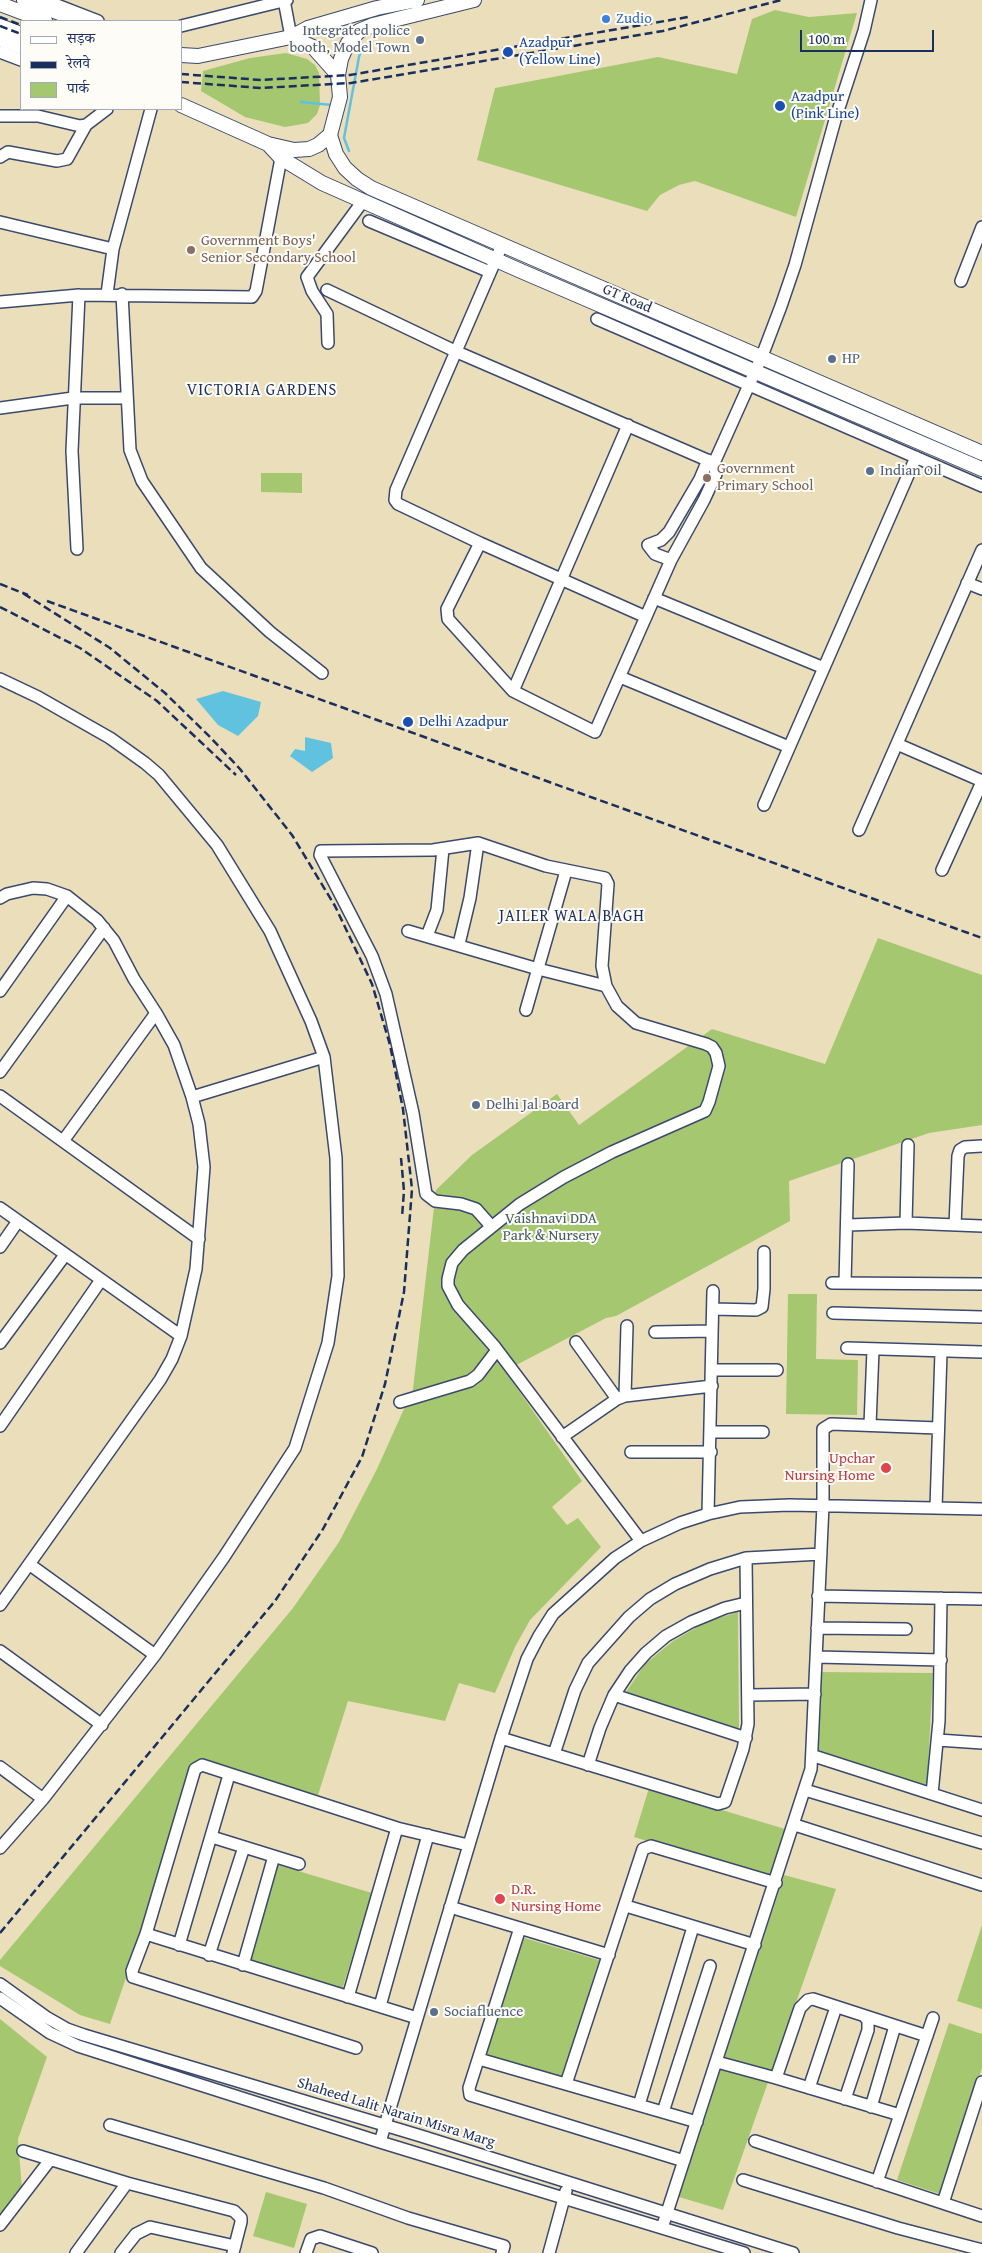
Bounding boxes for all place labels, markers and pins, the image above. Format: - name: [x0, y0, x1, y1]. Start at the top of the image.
- place label: Zudio: [616, 10, 652, 28]
- marker: Zudio: [600, 13, 612, 25]
- place label: Integrated police booth, Model Town: [289, 22, 410, 57]
- marker: Integrated police booth, Model Town: [414, 34, 426, 46]
- place label: Azadpur (Yellow Line): [519, 34, 601, 69]
- marker: Azadpur (Yellow Line): [501, 45, 515, 59]
- place label: Azadpur (Pink Line): [791, 88, 859, 123]
- marker: Azadpur (Pink Line): [773, 99, 787, 113]
- place label: Government Boys' Senior Secondary School: [201, 232, 356, 267]
- marker: Government Boys' Senior Secondary School: [185, 244, 197, 256]
- place label: HP: [842, 350, 860, 368]
- marker: HP: [826, 353, 838, 365]
- place label: Government Primary School: [717, 460, 813, 495]
- place label: Indian Oil: [880, 462, 942, 480]
- marker: Indian Oil: [864, 465, 876, 477]
- marker: Government Primary School: [701, 472, 713, 484]
- place label: Delhi Azadpur: [419, 713, 508, 731]
- marker: Delhi Azadpur: [401, 715, 415, 729]
- place label: Delhi Jal Board: [486, 1096, 579, 1114]
- marker: Delhi Jal Board: [470, 1099, 482, 1111]
- place label: Upchar Nursing Home: [785, 1450, 875, 1485]
- marker: Upchar Nursing Home: [879, 1461, 893, 1475]
- place label: D.R. Nursing Home: [511, 1881, 601, 1916]
- marker: D.R. Nursing Home: [493, 1892, 507, 1906]
- place label: Sociafluence: [444, 2003, 523, 2021]
- marker: Sociafluence: [428, 2006, 440, 2018]

